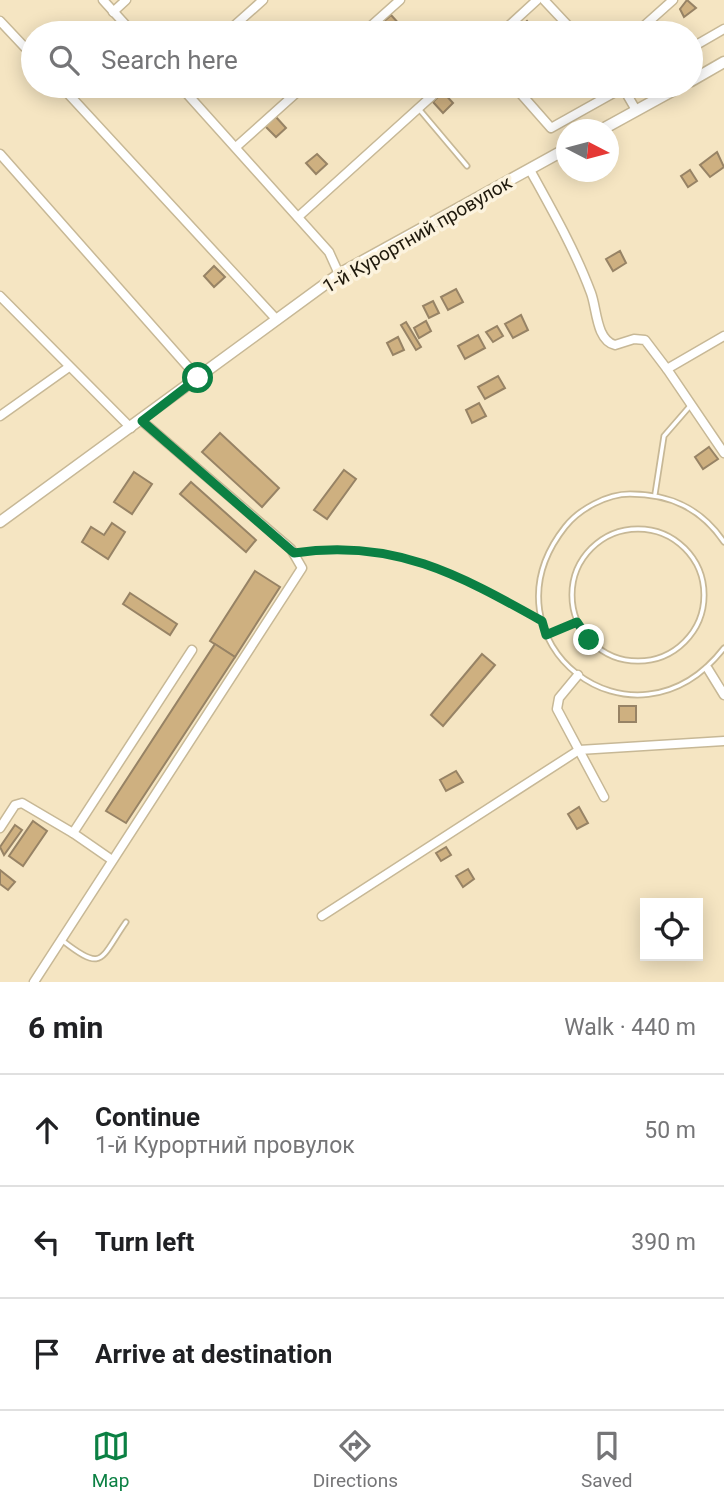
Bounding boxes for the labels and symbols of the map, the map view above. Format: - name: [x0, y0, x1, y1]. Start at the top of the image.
- north arrow: [556, 119, 619, 182]
- street label: 1-й Курортний провулок: [319, 170, 517, 298]
- route start: [182, 362, 213, 393]
- route end: [573, 624, 604, 655]

